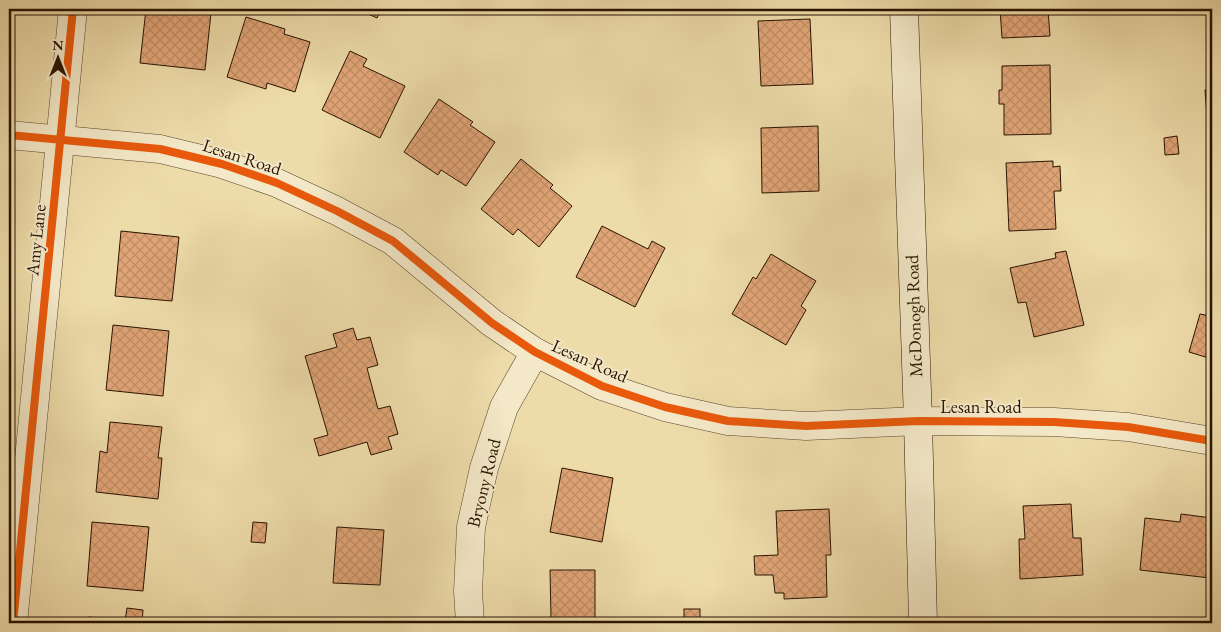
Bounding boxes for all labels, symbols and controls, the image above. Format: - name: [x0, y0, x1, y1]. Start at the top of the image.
- north arrow: [32, 32, 82, 82]
- text: N: [52, 36, 64, 54]
- street label: Lesan Road: [200, 133, 285, 180]
- street label: Amy Lane: [20, 203, 51, 278]
- street label: McDonogh Road: [900, 254, 927, 378]
- street label: Lesan Road: [548, 334, 633, 388]
- street label: Lesan Road: [940, 395, 1023, 418]
- street label: Bryony Road: [461, 435, 506, 530]

